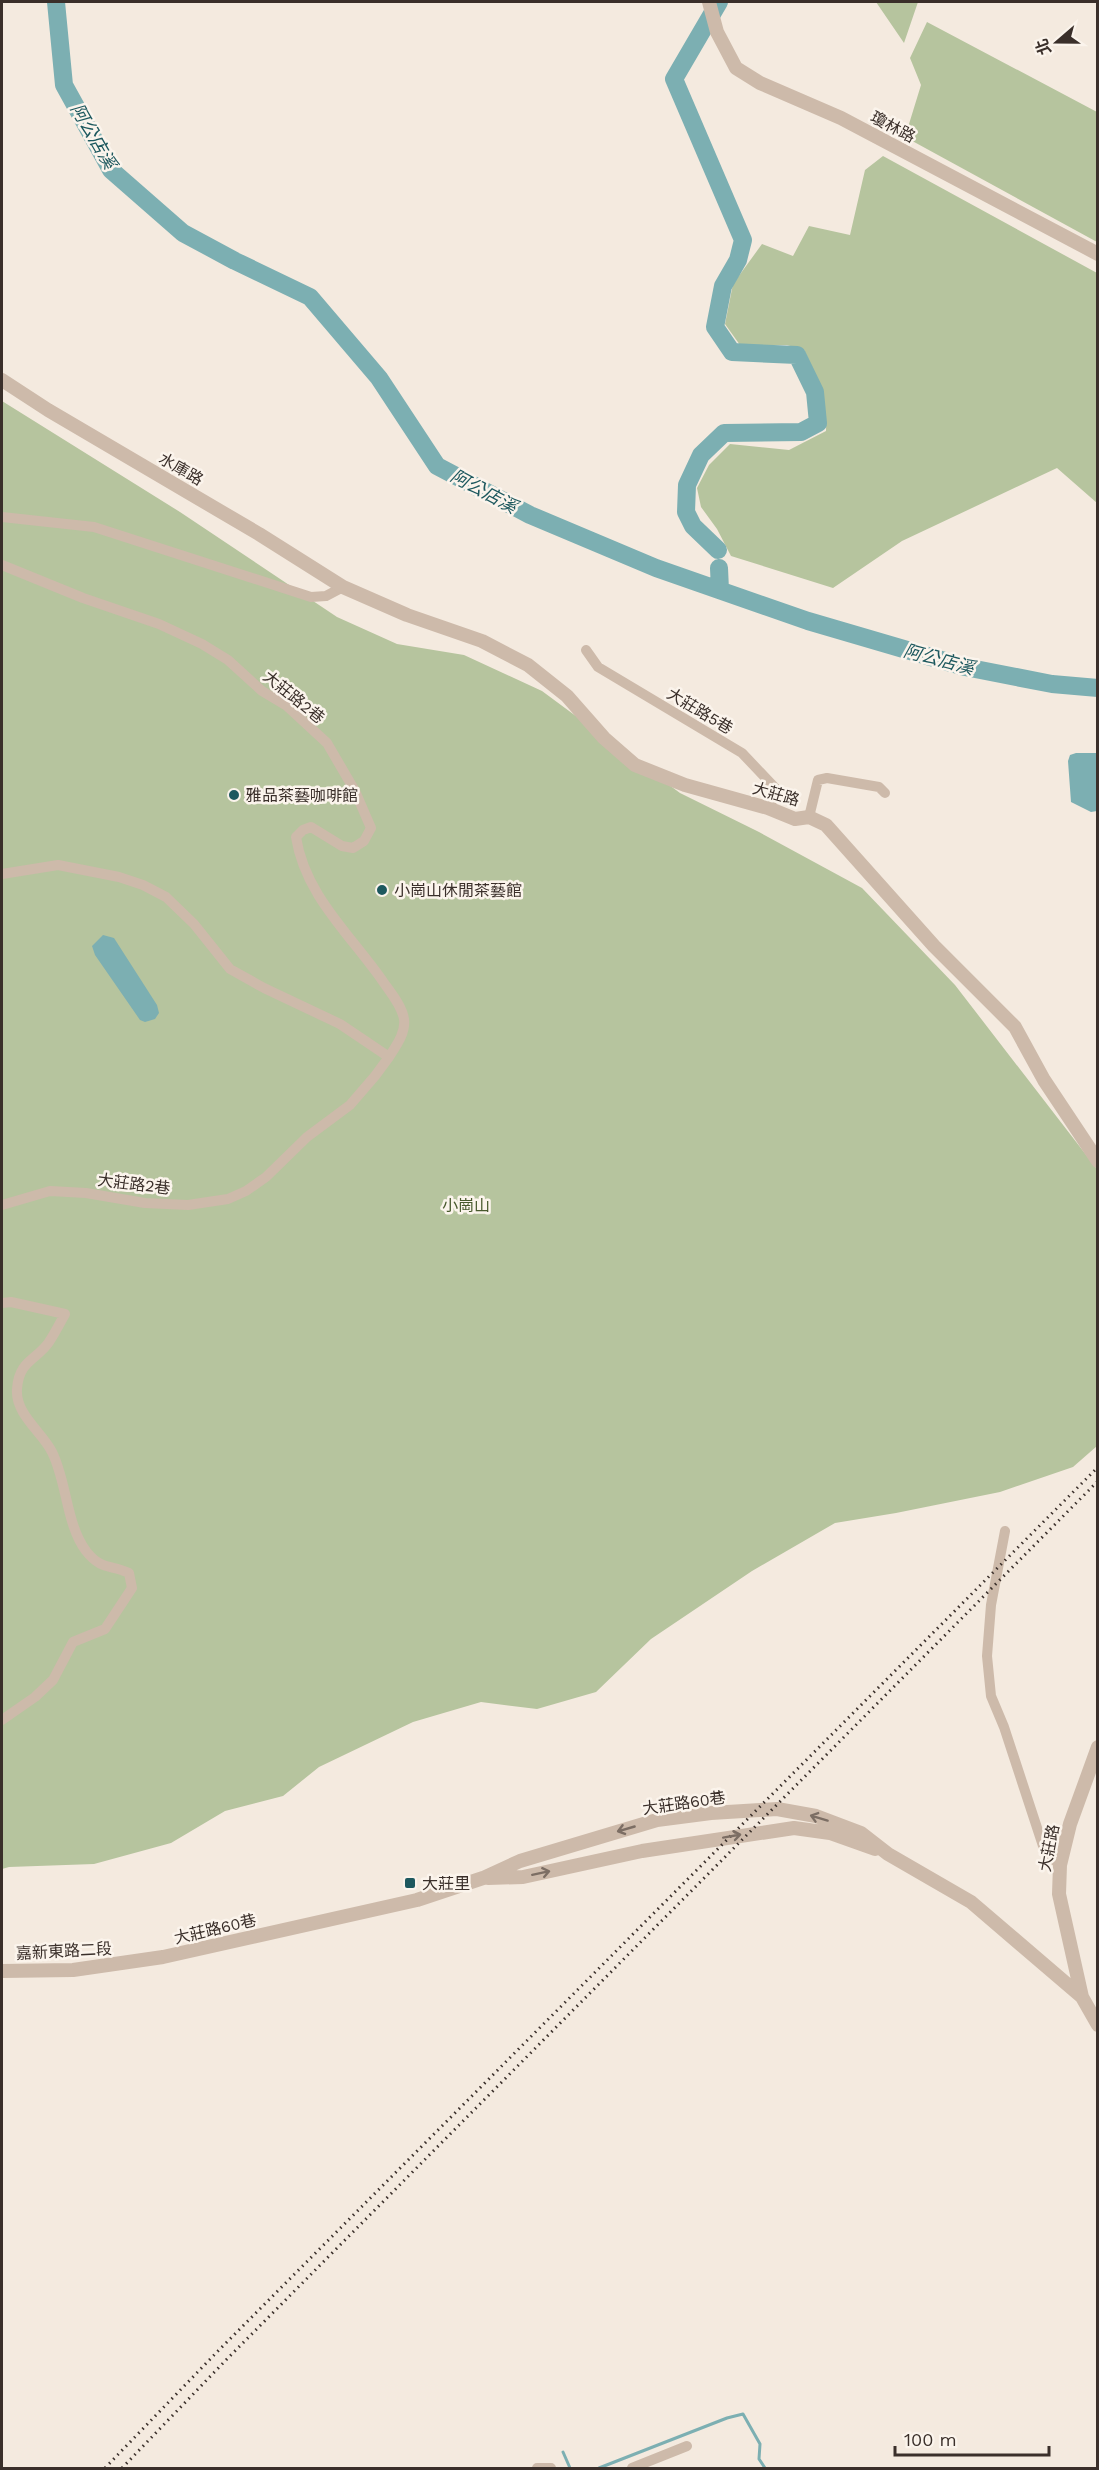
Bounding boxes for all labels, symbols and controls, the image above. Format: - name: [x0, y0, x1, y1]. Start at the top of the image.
- north arrow: [1027, 12, 1087, 72]
- text: 北: [1032, 36, 1055, 58]
- water label: 阿公店溪: [67, 100, 123, 175]
- street label: 瓊林路: [867, 107, 919, 147]
- street label: 水庫路: [155, 449, 207, 489]
- water label: 阿公店溪: [447, 465, 523, 519]
- water label: 阿公店溪: [902, 640, 979, 679]
- street label: 大莊路2巷: [260, 667, 328, 727]
- street label: 大莊路5巷: [664, 684, 736, 738]
- street label: 大莊路: [750, 778, 802, 810]
- place label: 雅品茶藝咖啡館: [246, 786, 358, 805]
- marker: 雅品茶藝咖啡館: [227, 788, 241, 802]
- place label: 小崗山休閒茶藝館: [394, 881, 522, 900]
- marker: 小崗山休閒茶藝館: [375, 883, 389, 897]
- street label: 大莊路2巷: [96, 1170, 172, 1198]
- park label: 小崗山: [442, 1196, 490, 1215]
- street label: 大莊路60巷: [641, 1788, 727, 1818]
- one-way arrow: [810, 1812, 829, 1823]
- street label: 大莊路: [1035, 1823, 1063, 1873]
- one-way arrow: [617, 1824, 636, 1835]
- one-way arrow: [722, 1830, 742, 1841]
- one-way arrow: [530, 1867, 550, 1878]
- place label: 大莊里: [422, 1874, 470, 1893]
- marker: 大莊里: [403, 1876, 417, 1890]
- street label: 大莊路60巷: [172, 1910, 258, 1948]
- street label: 嘉新東路二段: [16, 1939, 112, 1963]
- scale bar: [895, 2419, 1050, 2457]
- text: 100 m: [904, 2429, 957, 2450]

